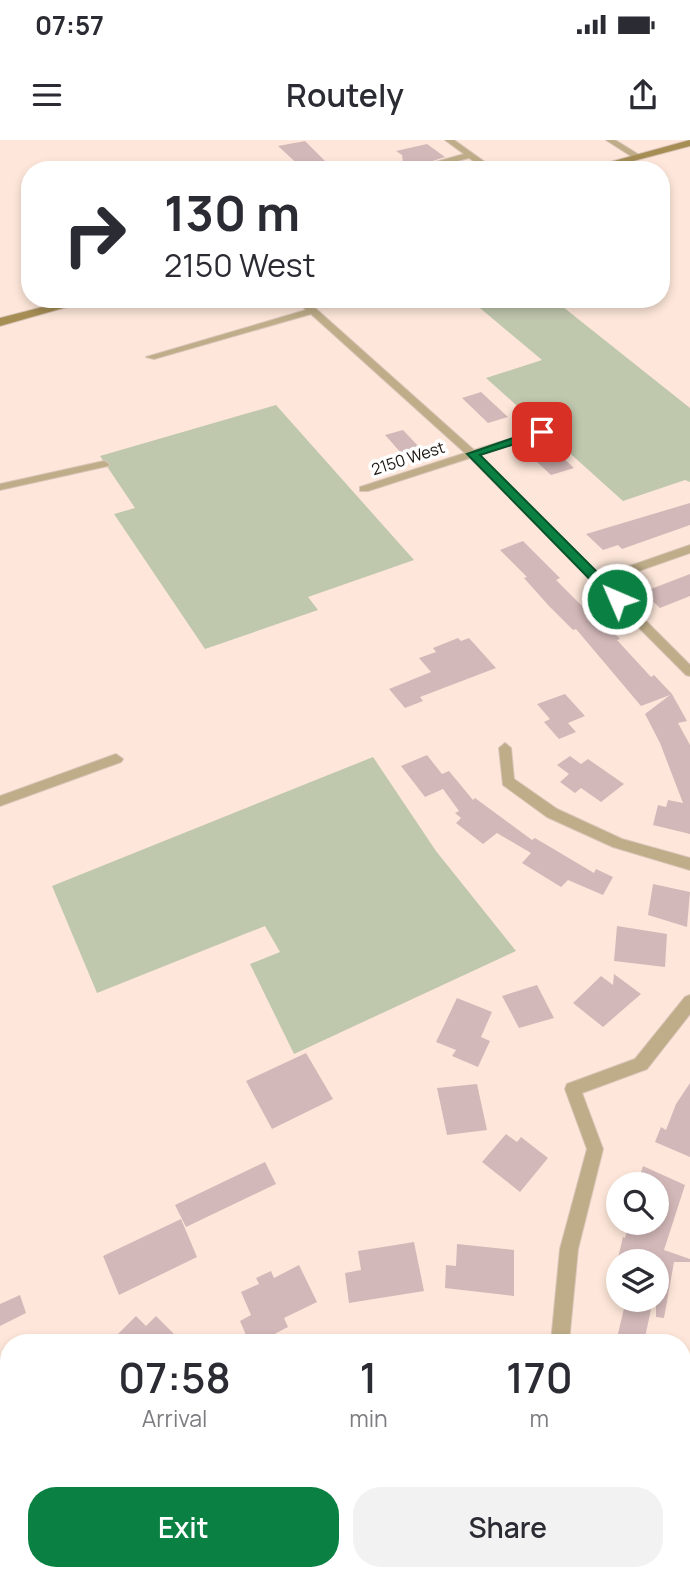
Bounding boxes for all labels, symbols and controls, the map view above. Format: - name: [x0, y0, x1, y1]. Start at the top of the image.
- text: 07:57: [35, 7, 104, 43]
- text: Routely: [286, 73, 404, 117]
- icon: menu: [28, 76, 66, 114]
- icon: share: [624, 76, 662, 114]
- text: 130 m: [164, 179, 300, 246]
- icon: right: [49, 189, 140, 280]
- text: 2150 West: [164, 243, 315, 287]
- pin: [512, 402, 572, 462]
- icon: arrive: [523, 413, 561, 451]
- street label: 2150 West: [369, 436, 447, 480]
- position arrow: [580, 562, 654, 636]
- map controls: [606, 1172, 669, 1312]
- button: search: [606, 1172, 669, 1235]
- button: layers: [606, 1249, 669, 1312]
- text: 07:58: [118, 1348, 231, 1406]
- text: 1: [360, 1348, 377, 1406]
- text: 170: [506, 1348, 573, 1406]
- text: Arrival: [142, 1402, 207, 1434]
- text: min: [349, 1402, 388, 1434]
- text: m: [530, 1402, 549, 1434]
- button: Exit: [28, 1487, 339, 1567]
- button: Share: [353, 1487, 663, 1567]

